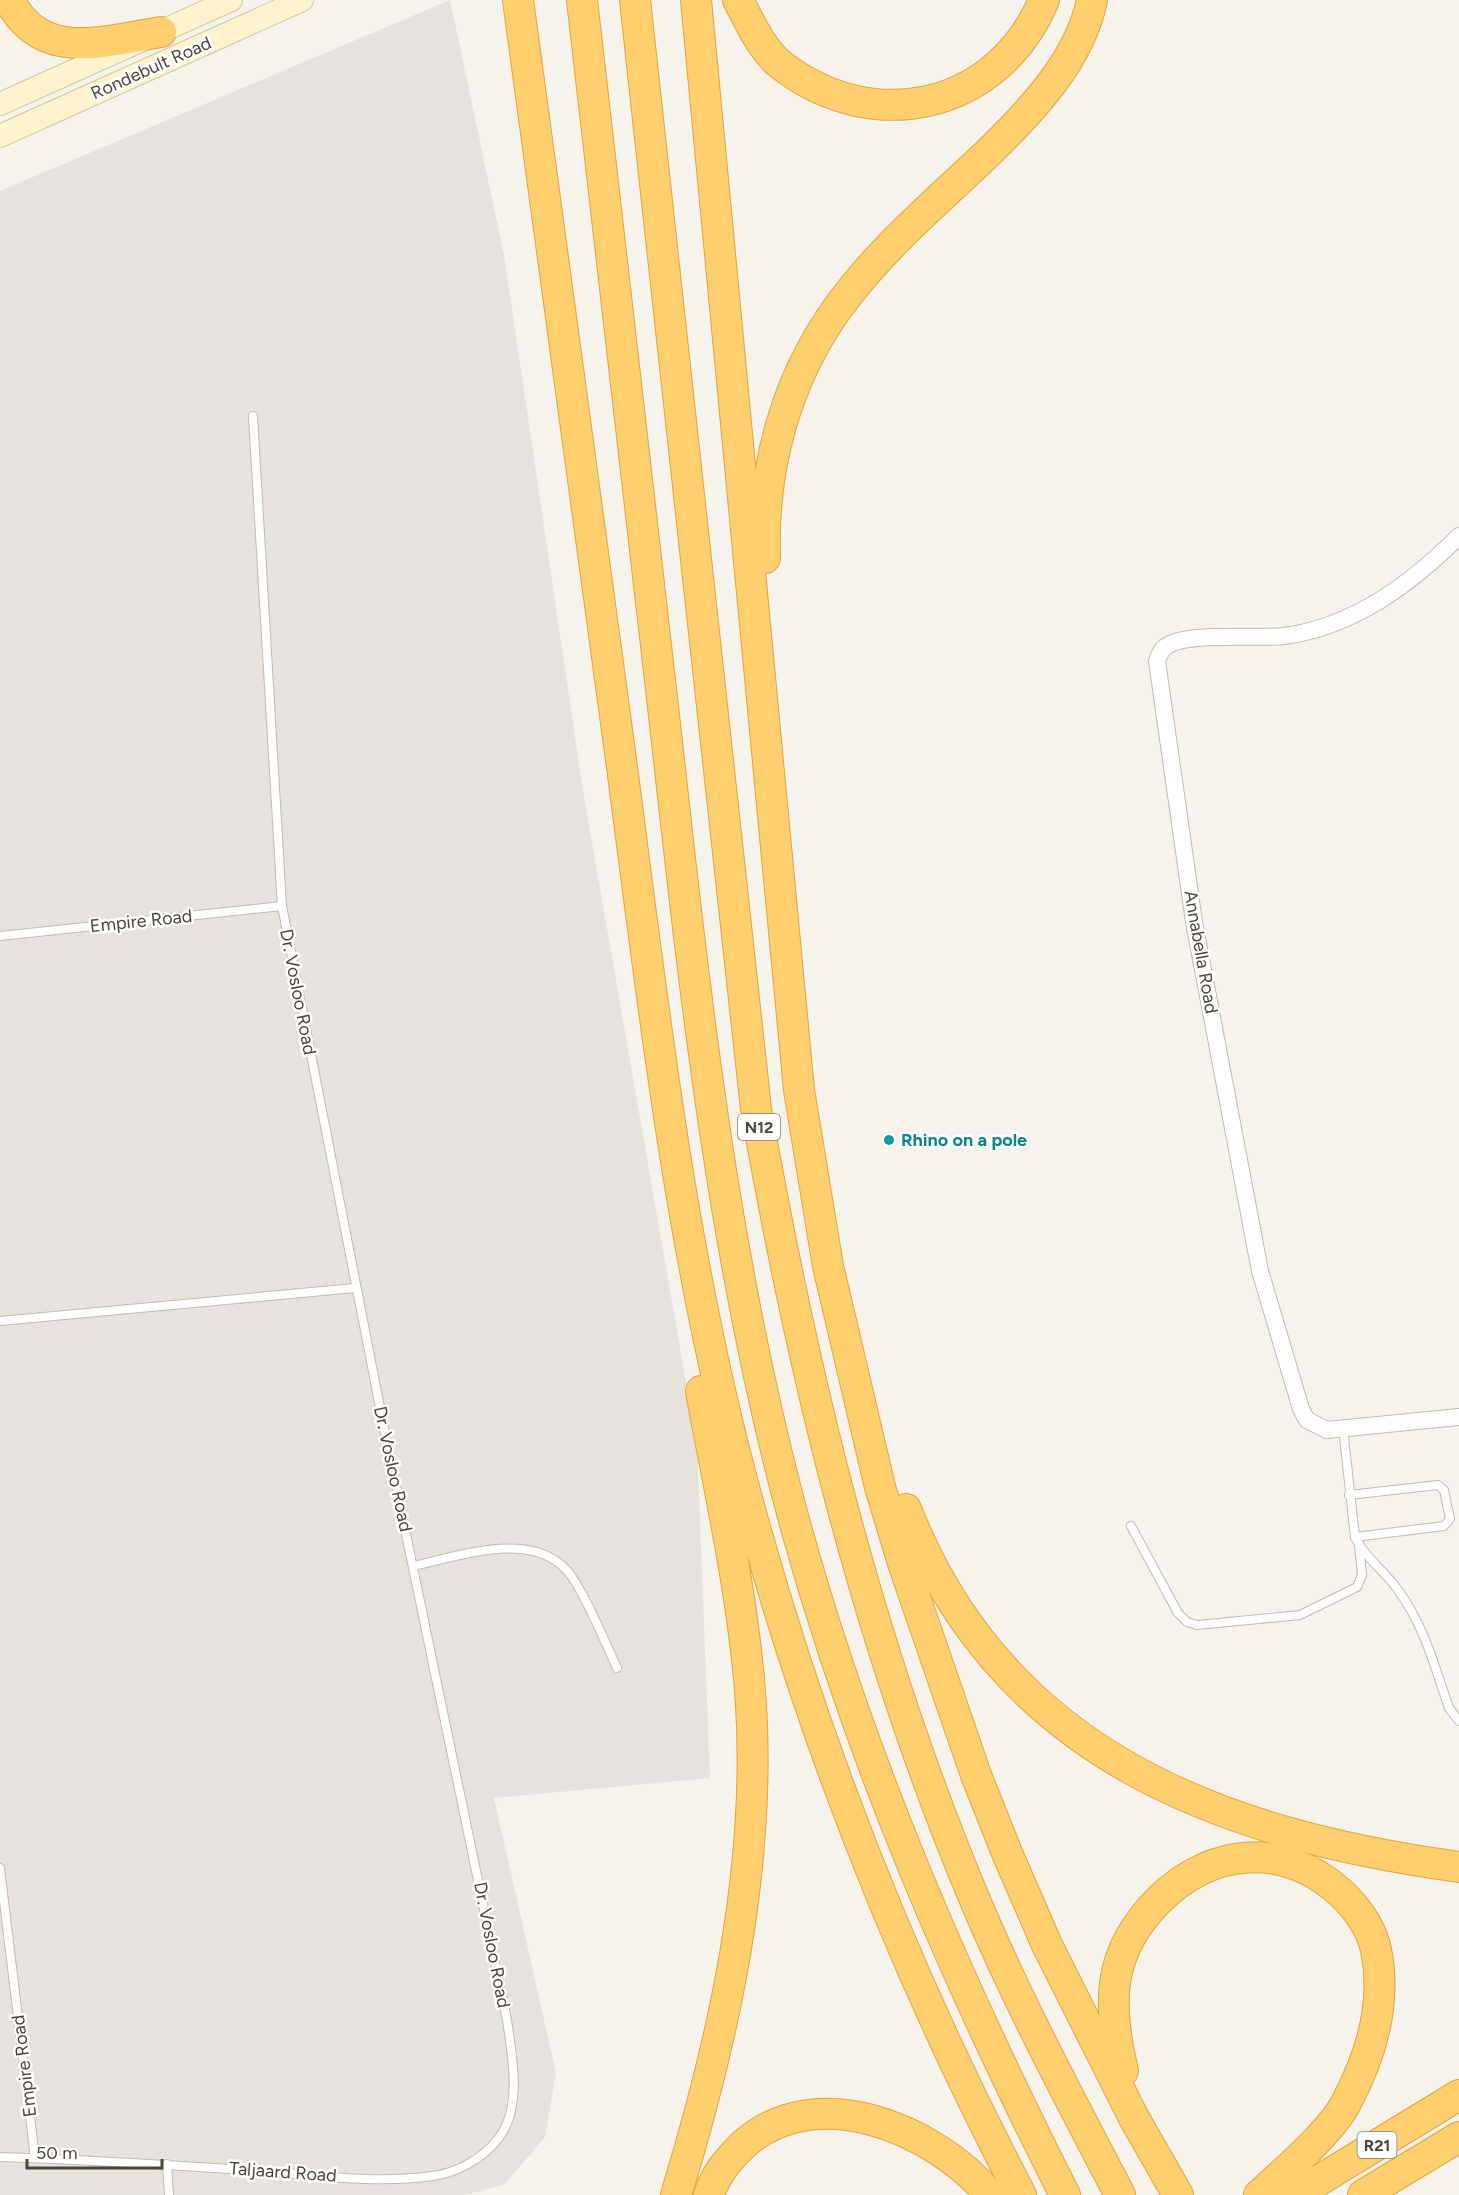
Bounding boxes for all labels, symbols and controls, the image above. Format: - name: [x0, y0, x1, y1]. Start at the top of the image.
- street label: Rondebult Road: [87, 32, 215, 104]
- street label: Annabella Road: [1179, 889, 1223, 1015]
- street label: Empire Road: [89, 905, 193, 937]
- street label: Dr. Vosloo Road: [275, 927, 321, 1057]
- road number: N12: [738, 1114, 780, 1140]
- place label: Rhino on a pole: [901, 1129, 1027, 1151]
- marker: Rhino on a pole: [882, 1133, 896, 1147]
- street label: Dr. Vosloo Road: [369, 1404, 417, 1534]
- street label: Dr. Vosloo Road: [469, 1880, 515, 2010]
- street label: Empire Road: [7, 2014, 41, 2118]
- scale bar: [27, 2132, 162, 2170]
- road number: R21: [1358, 2132, 1396, 2158]
- text: 50 m: [36, 2142, 78, 2164]
- street label: Taljaard Road: [229, 2157, 337, 2187]

